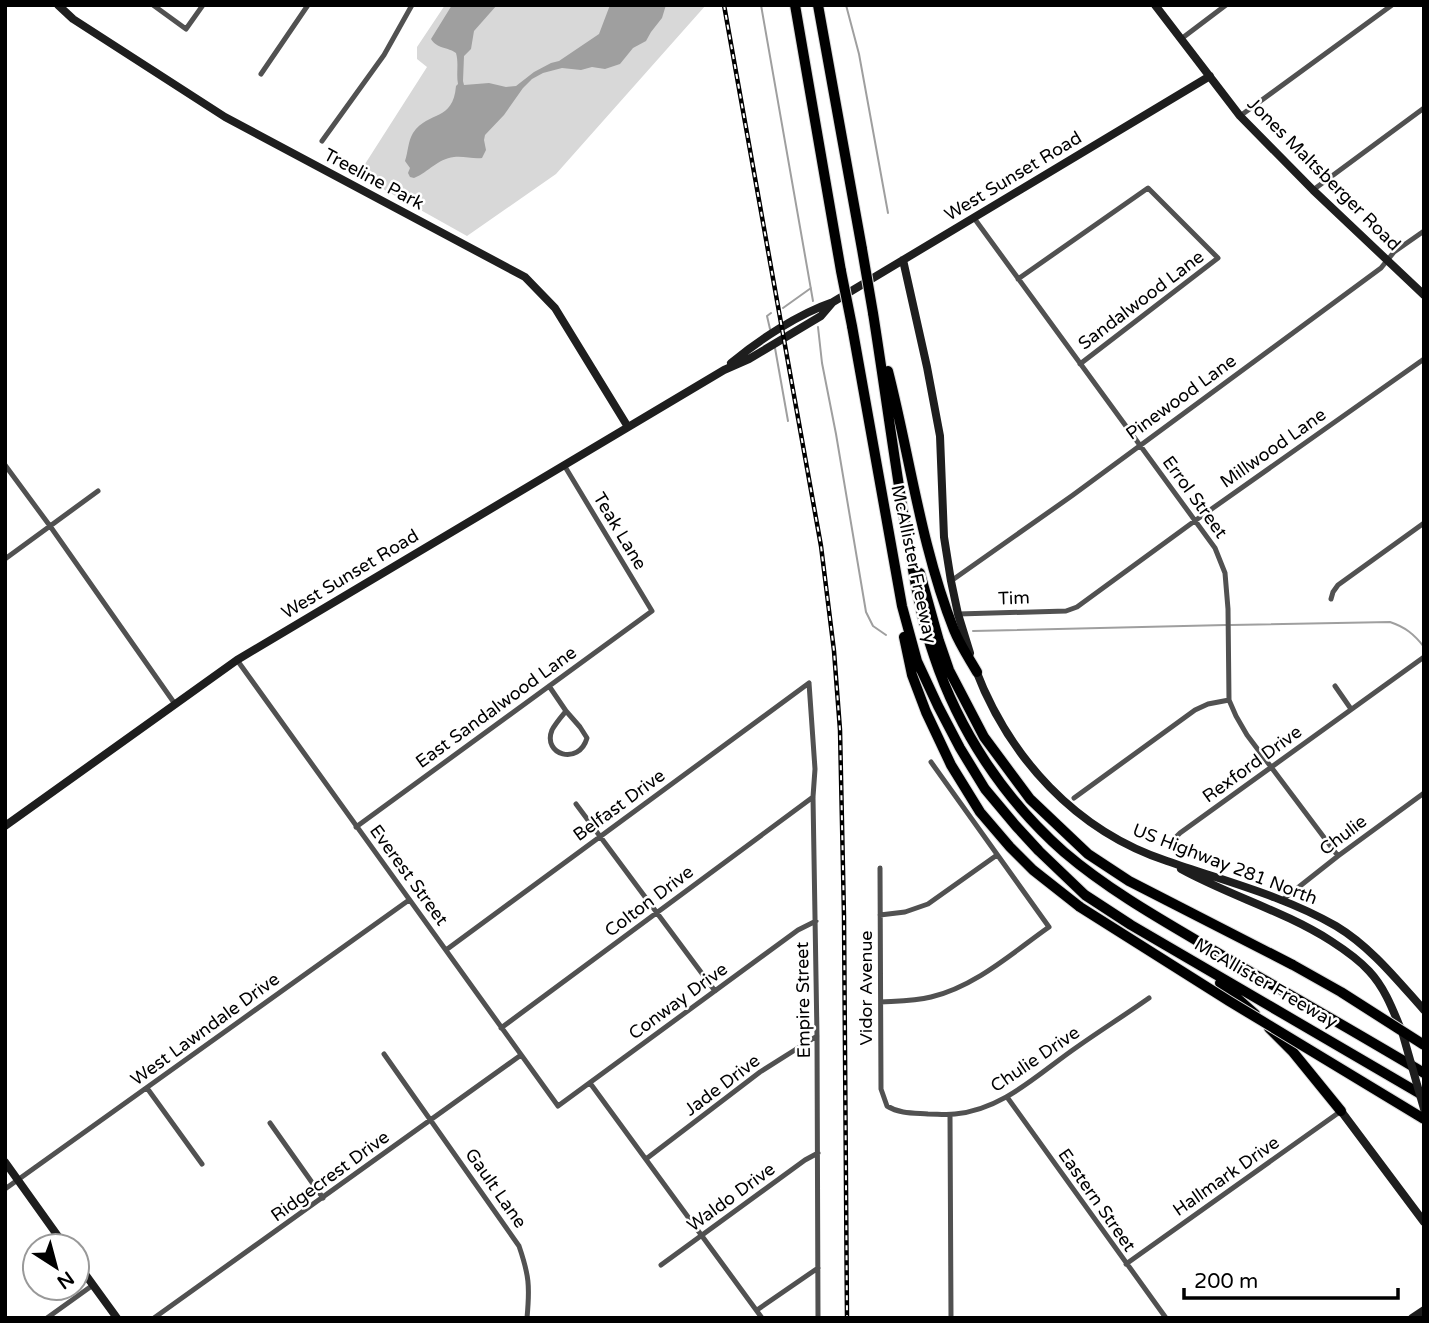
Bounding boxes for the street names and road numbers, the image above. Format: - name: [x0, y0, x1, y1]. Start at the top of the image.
- street label: Jones Maltsberger Road: [1243, 93, 1405, 255]
- street label: West Sunset Road: [940, 126, 1086, 226]
- street label: Treeline Park: [320, 143, 428, 215]
- street label: Sandalwood Lane: [1074, 246, 1208, 354]
- street label: Pinewood Lane: [1121, 350, 1241, 444]
- street label: Millwood Lane: [1216, 403, 1330, 493]
- street label: Errol Street: [1158, 452, 1232, 543]
- street label: McAllister Freeway: [886, 483, 942, 646]
- street label: Teak Lane: [588, 488, 652, 574]
- street label: West Sunset Road: [277, 524, 423, 624]
- street label: Tim: [998, 586, 1030, 610]
- street label: East Sandalwood Lane: [411, 641, 581, 773]
- street label: Rexford Drive: [1198, 721, 1306, 807]
- street label: Belfast Drive: [569, 764, 669, 846]
- street label: Chulie: [1315, 810, 1371, 860]
- street label: US Highway 281 North: [1129, 819, 1321, 909]
- street label: Everest Street: [365, 820, 453, 930]
- street label: Colton Drive: [600, 861, 698, 941]
- street label: Vidor Avenue: [855, 930, 877, 1046]
- street label: McAllister Freeway: [1190, 933, 1342, 1033]
- street label: Empire Street: [791, 941, 815, 1059]
- street label: Conway Drive: [624, 958, 732, 1044]
- street label: West Lawndale Drive: [126, 968, 284, 1090]
- street label: Chulie Drive: [986, 1021, 1084, 1097]
- street label: Jade Drive: [680, 1049, 764, 1121]
- street label: Ridgecrest Drive: [266, 1126, 394, 1226]
- street label: Hallmark Drive: [1168, 1131, 1284, 1221]
- street label: Gault Lane: [461, 1144, 531, 1232]
- street label: Eastern Street: [1053, 1144, 1141, 1256]
- street label: Waldo Drive: [683, 1158, 779, 1236]

